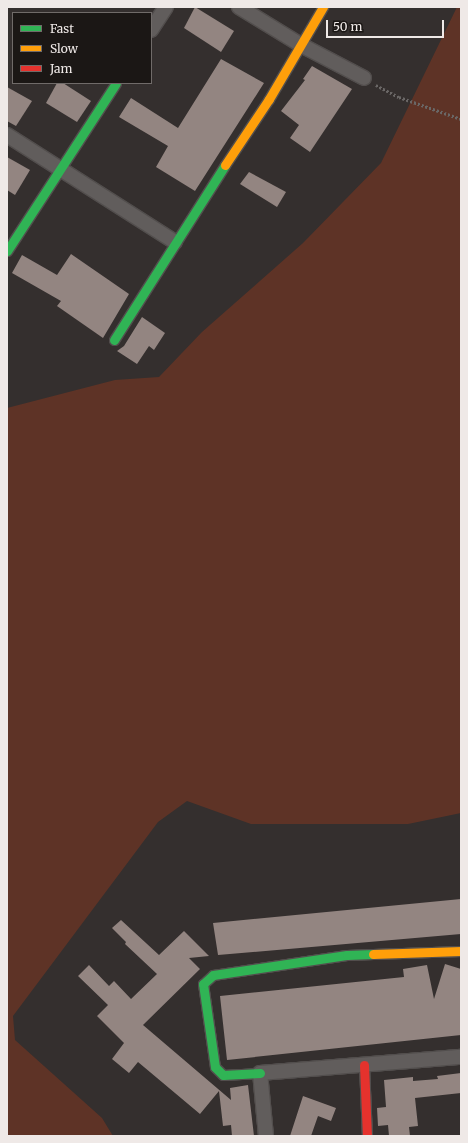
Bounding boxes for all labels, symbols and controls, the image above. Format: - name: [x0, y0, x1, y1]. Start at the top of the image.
- legend: [12, 12, 152, 84]
- scale bar: [328, 12, 446, 38]
- text: 50 m: [333, 19, 362, 34]
- text: Fast: [50, 21, 74, 36]
- text: Slow: [50, 41, 78, 56]
- text: Jam: [50, 61, 72, 76]

